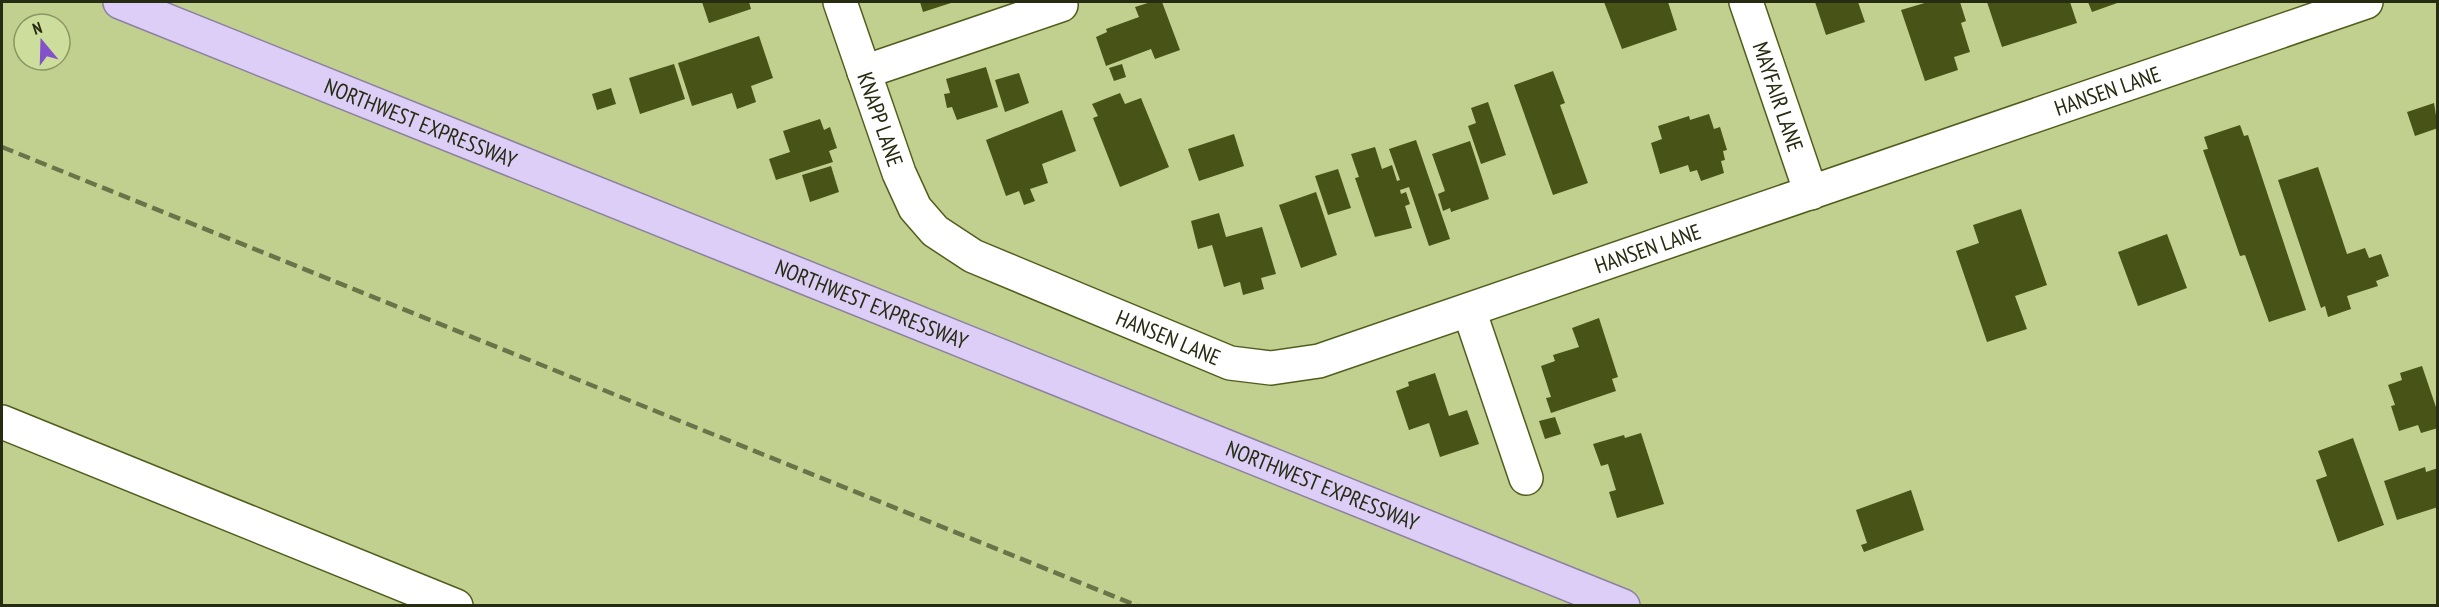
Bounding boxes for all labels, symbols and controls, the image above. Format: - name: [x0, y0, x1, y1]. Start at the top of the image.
- north arrow: [12, 12, 72, 72]
- text: N: [30, 17, 44, 39]
- street label: MAYFAIR LANE: [1747, 38, 1810, 155]
- street label: HANSEN LANE: [2051, 60, 2164, 122]
- street label: KNAPP LANE: [851, 68, 910, 170]
- street label: NORTHWEST EXPRESSWAY: [320, 72, 521, 174]
- street label: HANSEN LANE: [1591, 217, 1704, 279]
- street label: NORTHWEST EXPRESSWAY: [771, 253, 972, 355]
- street label: HANSEN LANE: [1112, 303, 1225, 371]
- street label: NORTHWEST EXPRESSWAY: [1222, 434, 1423, 537]

